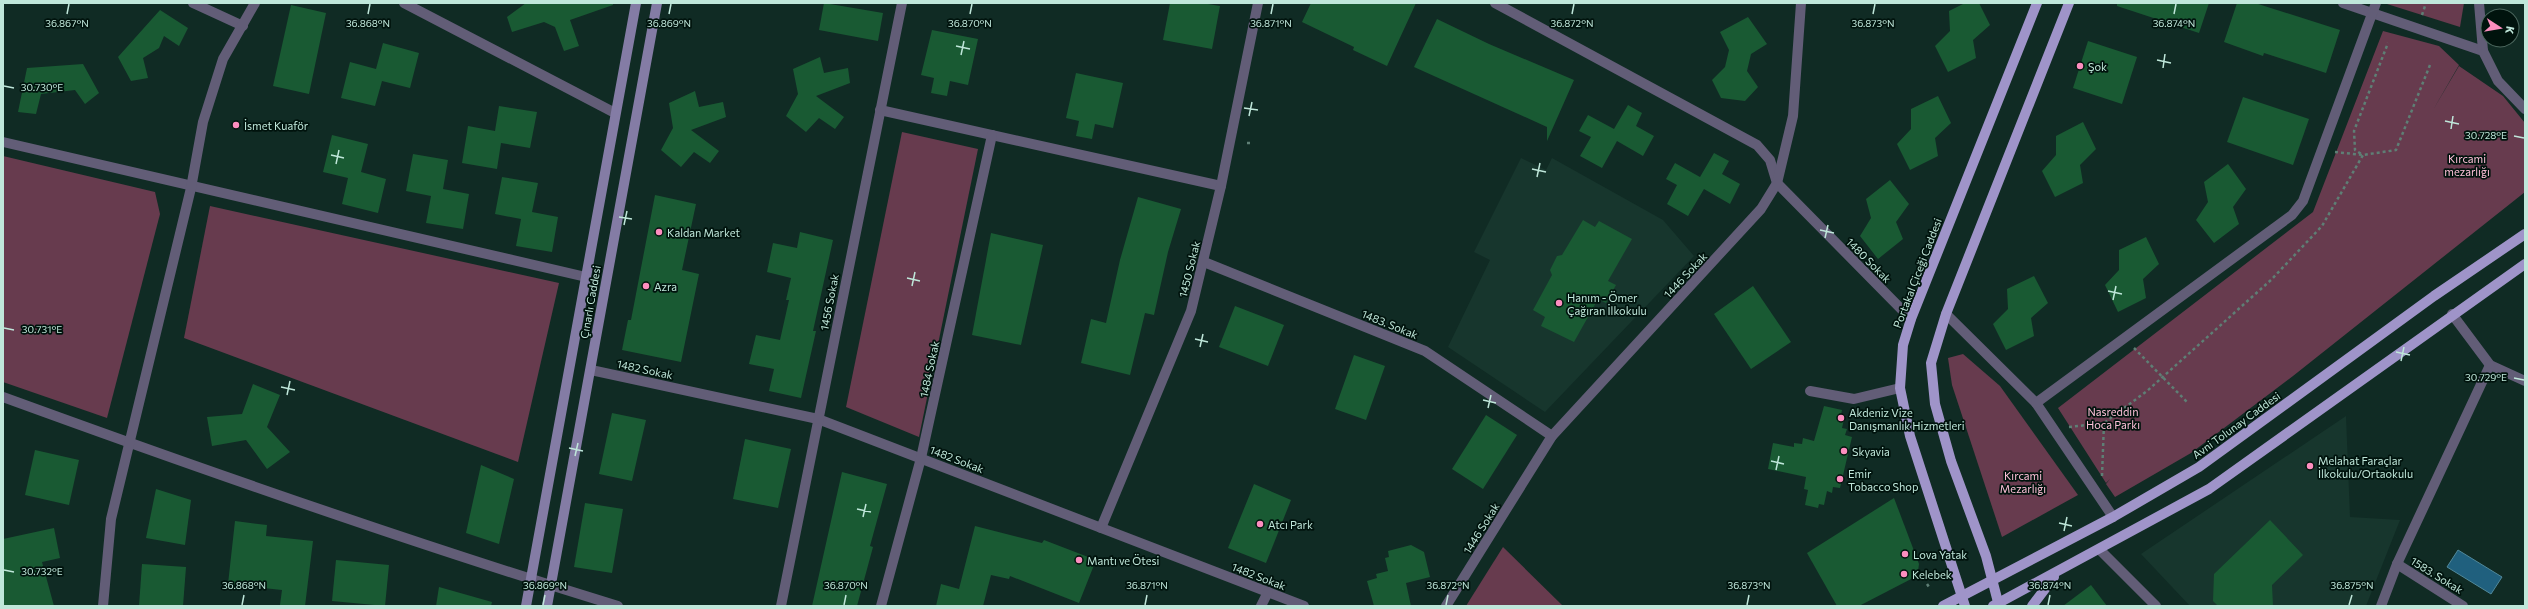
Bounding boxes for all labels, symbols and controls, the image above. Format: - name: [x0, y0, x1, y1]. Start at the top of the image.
- north arrow: [2480, 8, 2520, 48]
- text: 36.867°N: [45, 17, 89, 29]
- text: 36.868°N: [346, 17, 390, 29]
- text: 36.869°N: [647, 17, 691, 29]
- text: 36.870°N: [948, 17, 992, 29]
- text: 36.871°N: [1250, 17, 1292, 29]
- text: 36.872°N: [1551, 17, 1593, 29]
- text: 36.873°N: [1851, 17, 1895, 29]
- text: 36.874°N: [2153, 17, 2195, 29]
- text: K: [2503, 25, 2517, 36]
- place label: Şok: [2088, 60, 2107, 73]
- marker: Şok: [2075, 61, 2085, 71]
- text: 30.730°E: [21, 81, 63, 93]
- place label: İsmet Kuaför: [244, 118, 309, 132]
- marker: İsmet Kuaför: [231, 120, 241, 130]
- text: 30.728°E: [2465, 129, 2507, 141]
- park label: Kırcami mezarlığı: [2444, 152, 2490, 178]
- street label: Portakal Çiceği Caddesi: [1890, 216, 1944, 330]
- place label: Kaldan Market: [667, 226, 740, 239]
- marker: Kaldan Market: [654, 227, 664, 237]
- street label: 1480 Sokak: [1844, 235, 1894, 285]
- street label: 1450 Sokak: [1176, 239, 1202, 299]
- street label: 1446 Sokak: [1661, 250, 1709, 300]
- street label: Çınarlı Caddesi: [577, 264, 603, 340]
- street label: 1456 Sokak: [817, 273, 841, 331]
- place label: Azra: [654, 280, 677, 293]
- marker: Azra: [641, 281, 651, 291]
- place label: Hanım - Ömer Çağıran İlkokulu: [1567, 290, 1647, 317]
- marker: Hanım - Ömer Çağıran İlkokulu: [1554, 298, 1564, 308]
- street label: 1483. Sokak: [1360, 307, 1420, 341]
- text: 30.731°E: [22, 323, 62, 335]
- street label: 1484 Sokak: [917, 340, 941, 398]
- street label: 1482 Sokak: [616, 357, 674, 381]
- text: 30.729°E: [2465, 371, 2507, 383]
- street label: Avni Tolunay Caddesi: [2190, 389, 2282, 461]
- park label: Nasreddin Hoca Parkı: [2086, 405, 2140, 431]
- place label: Akdeniz Vize Danışmanlık Hizmetleri: [1849, 406, 1965, 432]
- marker: Akdeniz Vize Danışmanlık Hizmetleri: [1836, 413, 1846, 423]
- street label: 1482 Sokak: [928, 443, 986, 475]
- place label: Skyavia: [1852, 445, 1890, 458]
- marker: Skyavia: [1839, 446, 1849, 456]
- place label: Melahat Faraçlar İlkokulu/Ortaokulu: [2318, 454, 2413, 480]
- marker: Melahat Faraçlar İlkokulu/Ortaokulu: [2305, 461, 2315, 471]
- place label: Emir Tobacco Shop: [1848, 467, 1918, 493]
- park label: Kırcami Mezarlığı: [2000, 469, 2046, 495]
- marker: Emir Tobacco Shop: [1835, 474, 1845, 484]
- street label: 1446 Sokak: [1460, 500, 1502, 556]
- place label: Atcı Park: [1268, 518, 1313, 531]
- marker: Atcı Park: [1255, 519, 1265, 529]
- place label: Lova Yatak: [1913, 548, 1967, 561]
- marker: Lova Yatak: [1900, 549, 1910, 559]
- place label: Mantı ve Ötesi: [1087, 553, 1160, 567]
- street label: 1583. Sokak: [2408, 554, 2466, 596]
- marker: Mantı ve Ötesi: [1074, 555, 1084, 565]
- street label: 1482 Sokak: [1230, 560, 1288, 592]
- text: 30.732°E: [21, 565, 63, 577]
- place label: Kelebek: [1912, 568, 1952, 581]
- marker: Kelebek: [1899, 569, 1909, 579]
- text: 36.868°N: [222, 579, 266, 591]
- text: 36.869°N: [523, 579, 567, 591]
- text: 36.870°N: [824, 579, 868, 591]
- text: 36.871°N: [1126, 579, 1168, 591]
- text: 36.872°N: [1427, 579, 1469, 591]
- text: 36.873°N: [1727, 579, 1771, 591]
- text: 36.874°N: [2029, 579, 2071, 591]
- text: 36.875°N: [2330, 579, 2374, 591]

